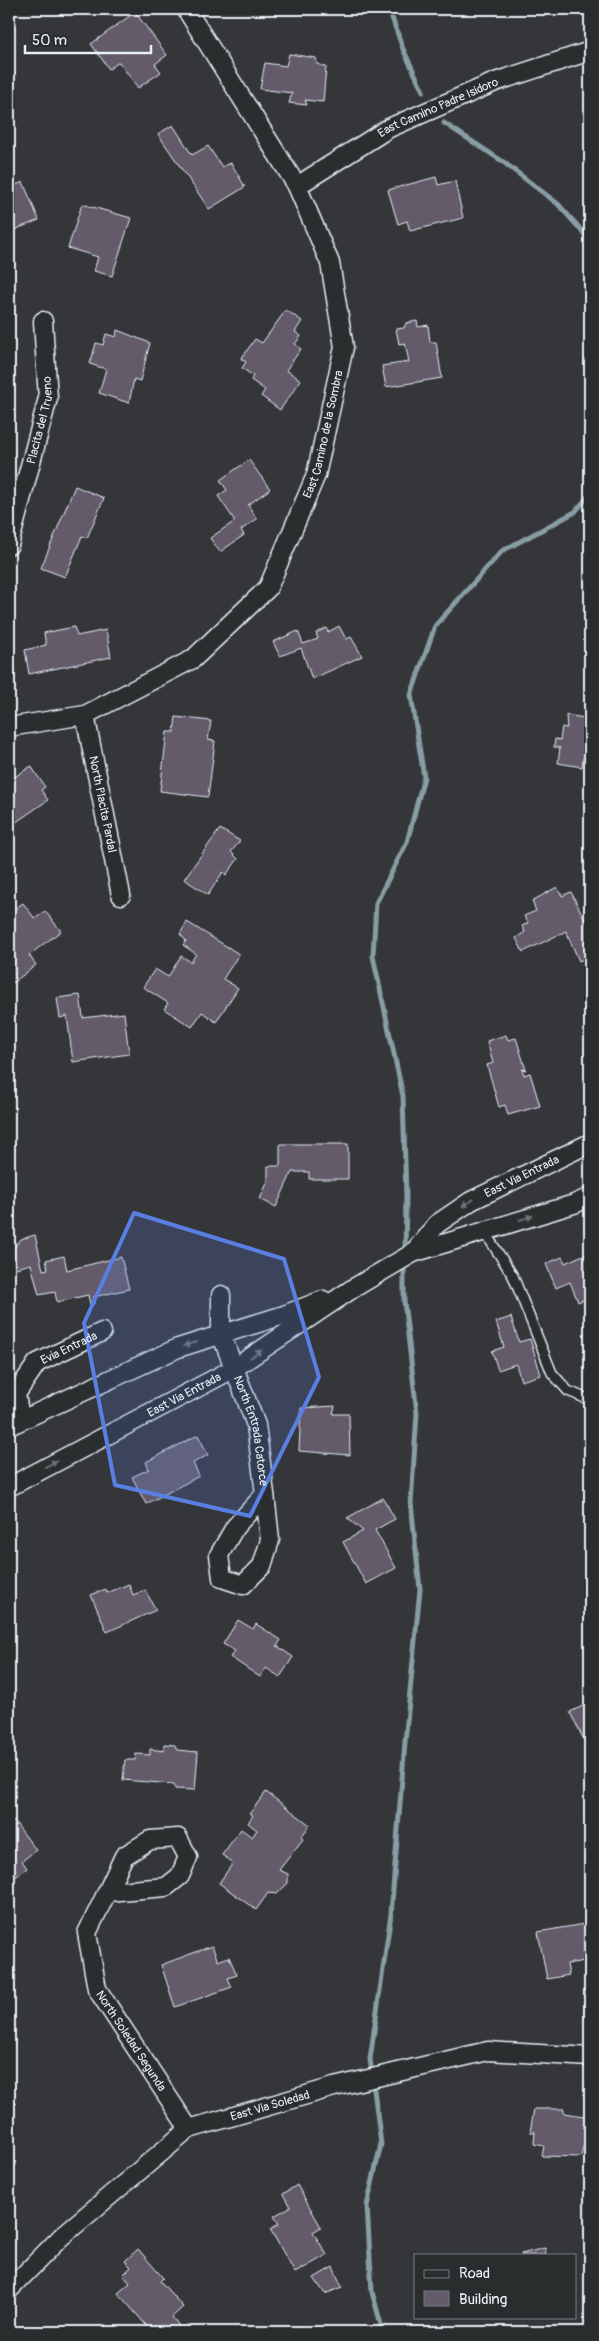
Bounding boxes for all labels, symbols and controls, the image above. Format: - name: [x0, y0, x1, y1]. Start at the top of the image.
- scale bar: [25, 22, 151, 54]
- text: 50 m: [32, 31, 67, 50]
- street label: East Camino Padre Isidoro: [375, 74, 501, 141]
- street label: East Camino de la Sombra: [300, 368, 346, 500]
- street label: Placita del Trueno: [23, 375, 56, 466]
- street label: North Placita Pardal: [86, 754, 120, 854]
- street label: East Via Entrada: [482, 1152, 562, 1201]
- one-way arrow: [462, 1198, 475, 1208]
- one-way arrow: [519, 1214, 534, 1222]
- street label: Evia Entrada: [38, 1328, 100, 1368]
- one-way arrow: [182, 1341, 197, 1349]
- one-way arrow: [249, 1349, 263, 1358]
- street label: East Via Entrada: [145, 1369, 224, 1420]
- street label: North Entrada Catorce: [230, 1373, 271, 1487]
- one-way arrow: [45, 1459, 58, 1468]
- street label: North Soledad Segunda: [93, 1988, 170, 2094]
- street label: East Via Soledad: [229, 2087, 311, 2124]
- legend: [414, 2254, 576, 2318]
- text: Road: [459, 2264, 490, 2283]
- text: Building: [459, 2290, 507, 2309]

